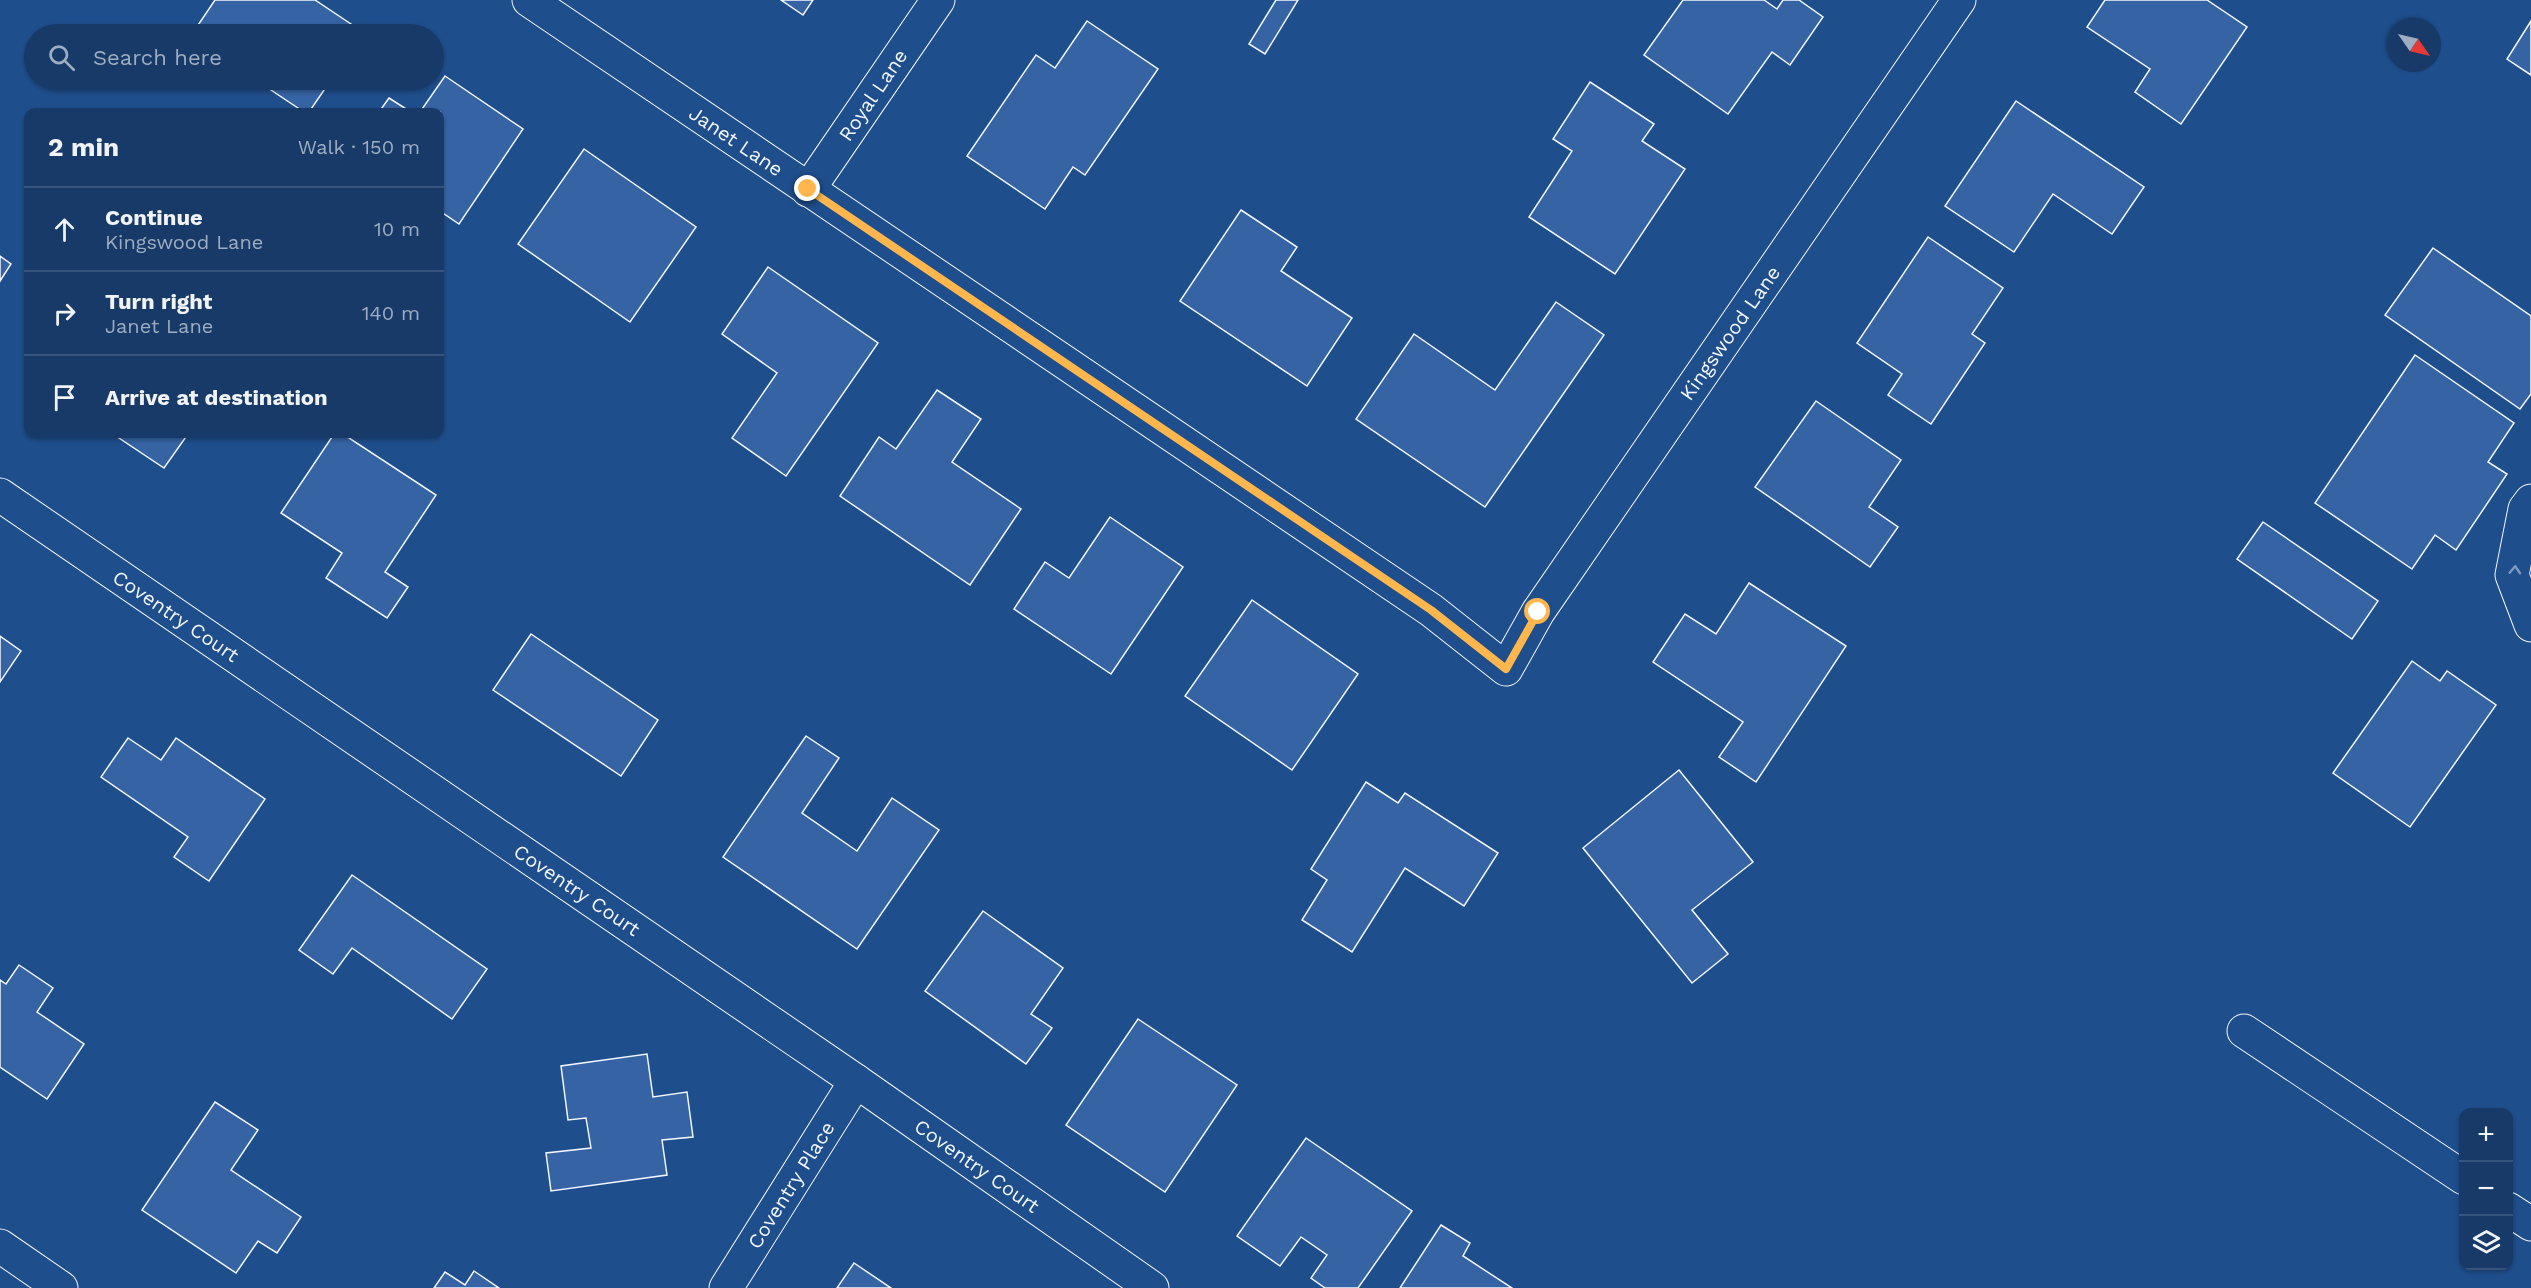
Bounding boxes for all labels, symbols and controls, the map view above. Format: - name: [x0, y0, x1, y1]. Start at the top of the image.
- north arrow: [2387, 18, 2441, 72]
- search box: [24, 24, 444, 90]
- icon: search: [45, 41, 78, 74]
- text: Search here: [93, 45, 222, 70]
- street label: Royal Lane: [834, 45, 912, 145]
- street label: Janet Lane: [684, 101, 788, 181]
- text: 2 min: [48, 132, 119, 162]
- text: Walk · 150 m: [298, 135, 420, 159]
- route end: [794, 175, 820, 201]
- text: Continue: [105, 205, 203, 230]
- icon: ahead: [48, 213, 81, 246]
- text: 10 m: [374, 217, 420, 241]
- text: Kingswood Lane: [105, 230, 263, 254]
- street label: Kingswood Lane: [1675, 261, 1785, 405]
- text: Turn right: [105, 289, 212, 314]
- icon: right: [48, 297, 81, 330]
- text: 140 m: [362, 301, 420, 325]
- text: Janet Lane: [105, 314, 213, 338]
- icon: arrive: [48, 381, 81, 414]
- text: Arrive at destination: [105, 385, 328, 410]
- street label: Coventry Court: [108, 565, 244, 667]
- one-way arrow: [2508, 565, 2521, 574]
- route start: [1524, 598, 1550, 624]
- street label: Coventry Court: [509, 839, 645, 941]
- map controls: [2459, 1108, 2513, 1270]
- button: +: [2459, 1108, 2513, 1162]
- street label: Coventry Court: [910, 1114, 1045, 1218]
- street label: Coventry Place: [742, 1117, 840, 1253]
- button: −: [2459, 1162, 2513, 1216]
- button: layers: [2459, 1216, 2513, 1270]

